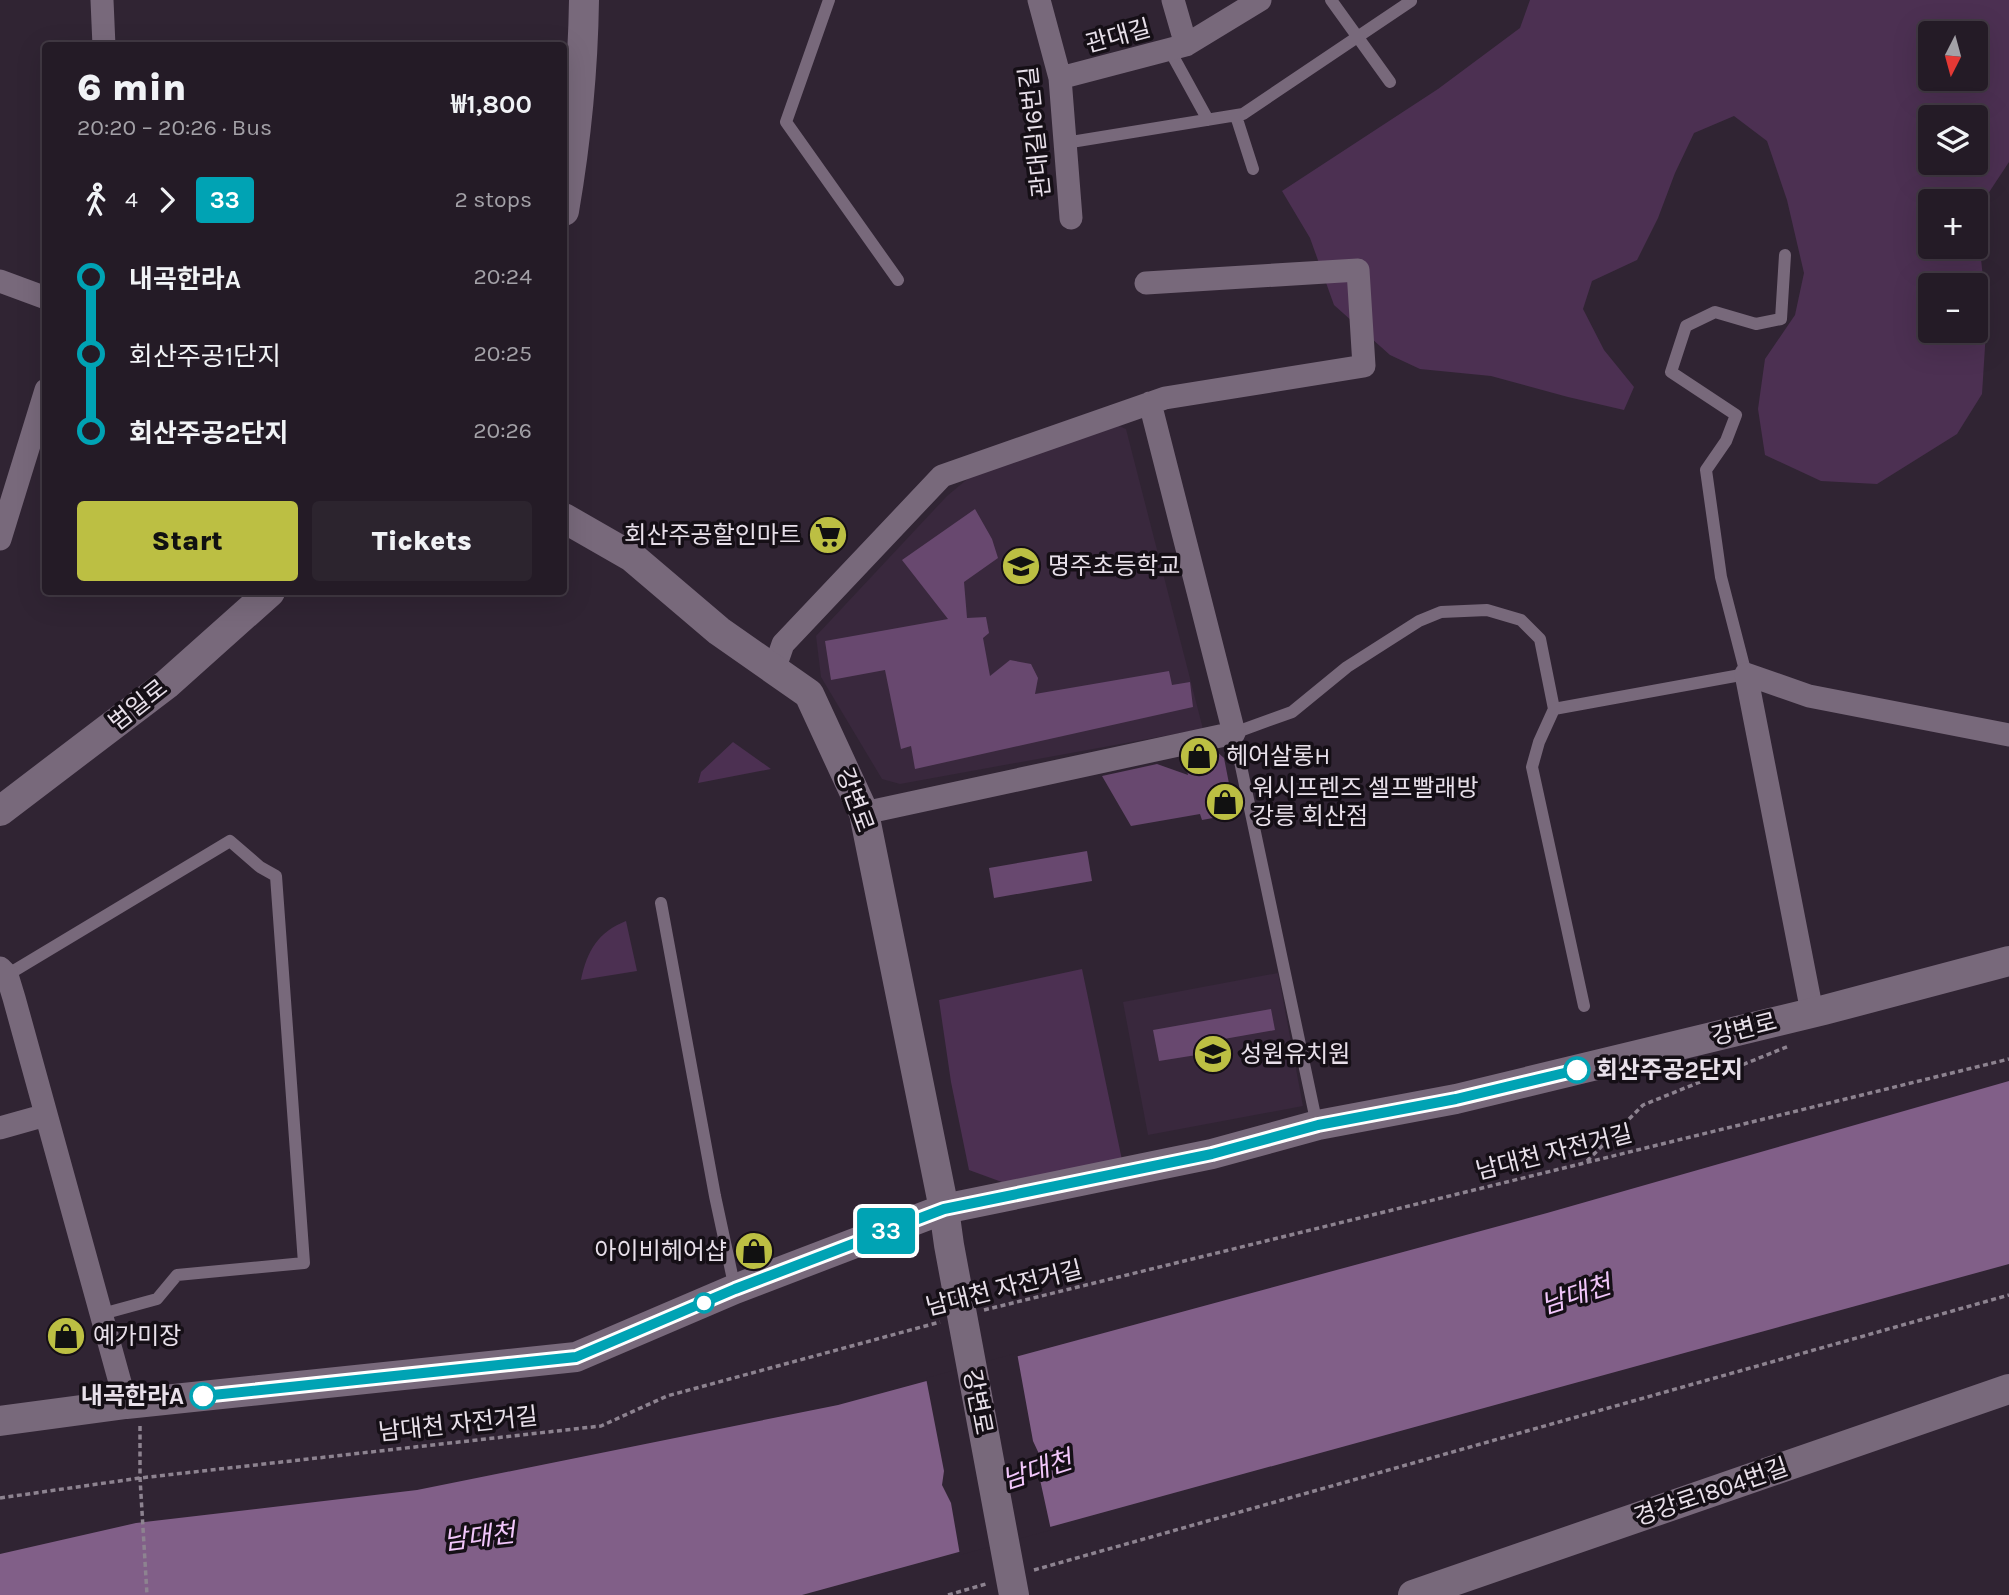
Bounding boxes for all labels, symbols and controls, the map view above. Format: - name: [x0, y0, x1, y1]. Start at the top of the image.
- street label: 관대길: [1082, 14, 1154, 58]
- north arrow: [1918, 21, 1988, 91]
- map controls: [1918, 21, 1988, 343]
- text: 6 min: [77, 65, 186, 110]
- street label: 관대길16번길: [1014, 65, 1056, 199]
- text: ₩1,800: [451, 89, 532, 120]
- button: layers: [1918, 105, 1988, 175]
- text: 20:20 – 20:26 · Bus: [77, 114, 272, 141]
- icon: walk: [77, 181, 115, 219]
- icon: forward: [148, 181, 186, 219]
- text: 4: [125, 186, 138, 213]
- text: 33: [210, 186, 240, 214]
- text: 2 stops: [454, 186, 532, 213]
- button: +: [1918, 189, 1988, 259]
- text: 20:24: [474, 263, 532, 290]
- text: 내곡한라A: [129, 264, 241, 295]
- button: −: [1918, 273, 1988, 343]
- text: 20:25: [473, 340, 532, 367]
- text: 회산주공1단지: [129, 341, 281, 372]
- text: 20:26: [473, 417, 532, 444]
- text: 회산주공2단지: [129, 418, 288, 449]
- button: Start: [77, 501, 298, 581]
- button: Tickets: [312, 501, 532, 581]
- supermarket icon: 회산주공할인마트: [807, 514, 849, 556]
- place label: 회산주공할인마트: [624, 521, 801, 549]
- school or university icon: 명주초등학교: [1000, 545, 1042, 587]
- place label: 명주초등학교: [1048, 552, 1180, 580]
- street label: 범일로: [103, 674, 173, 736]
- shop icon: 헤어살롱H: [1178, 735, 1220, 777]
- place label: 헤어살롱H: [1226, 742, 1330, 770]
- street label: 강변로: [831, 764, 879, 836]
- place label: 워시프렌즈 셀프빨래방 강릉 회산점: [1252, 774, 1479, 830]
- shop icon: 워시프렌즈 셀프빨래방 강릉 회산점: [1204, 781, 1246, 823]
- street label: 강변로: [1708, 1007, 1780, 1051]
- school or university icon: 성원유치원: [1192, 1033, 1234, 1075]
- place label: 성원유치원: [1240, 1040, 1350, 1068]
- place label: 회산주공2단지: [1596, 1056, 1743, 1084]
- marker: 회산주공2단지: [1564, 1057, 1590, 1083]
- street label: 남대천 자전거길: [1473, 1119, 1635, 1185]
- line badge: 33: [854, 1208, 917, 1254]
- text: 33: [871, 1217, 901, 1245]
- shop icon: 아이비헤어샵: [733, 1230, 775, 1272]
- place label: 아이비헤어샵: [595, 1237, 727, 1265]
- street label: 남대천 자전거길: [923, 1255, 1085, 1321]
- water label: 남대천: [1537, 1268, 1618, 1321]
- unlabelled marker: [694, 1293, 714, 1313]
- shop icon: 예가미장: [45, 1315, 87, 1357]
- place label: 예가미장: [93, 1322, 181, 1350]
- street label: 강변로: [958, 1367, 998, 1437]
- place label: 내곡한라A: [81, 1382, 184, 1410]
- marker: 내곡한라A: [190, 1383, 216, 1409]
- street label: 남대천 자전거길: [377, 1402, 539, 1446]
- water label: 남대천: [998, 1443, 1079, 1496]
- street label: 경강로1804번길: [1630, 1453, 1792, 1531]
- water label: 남대천: [441, 1517, 520, 1557]

